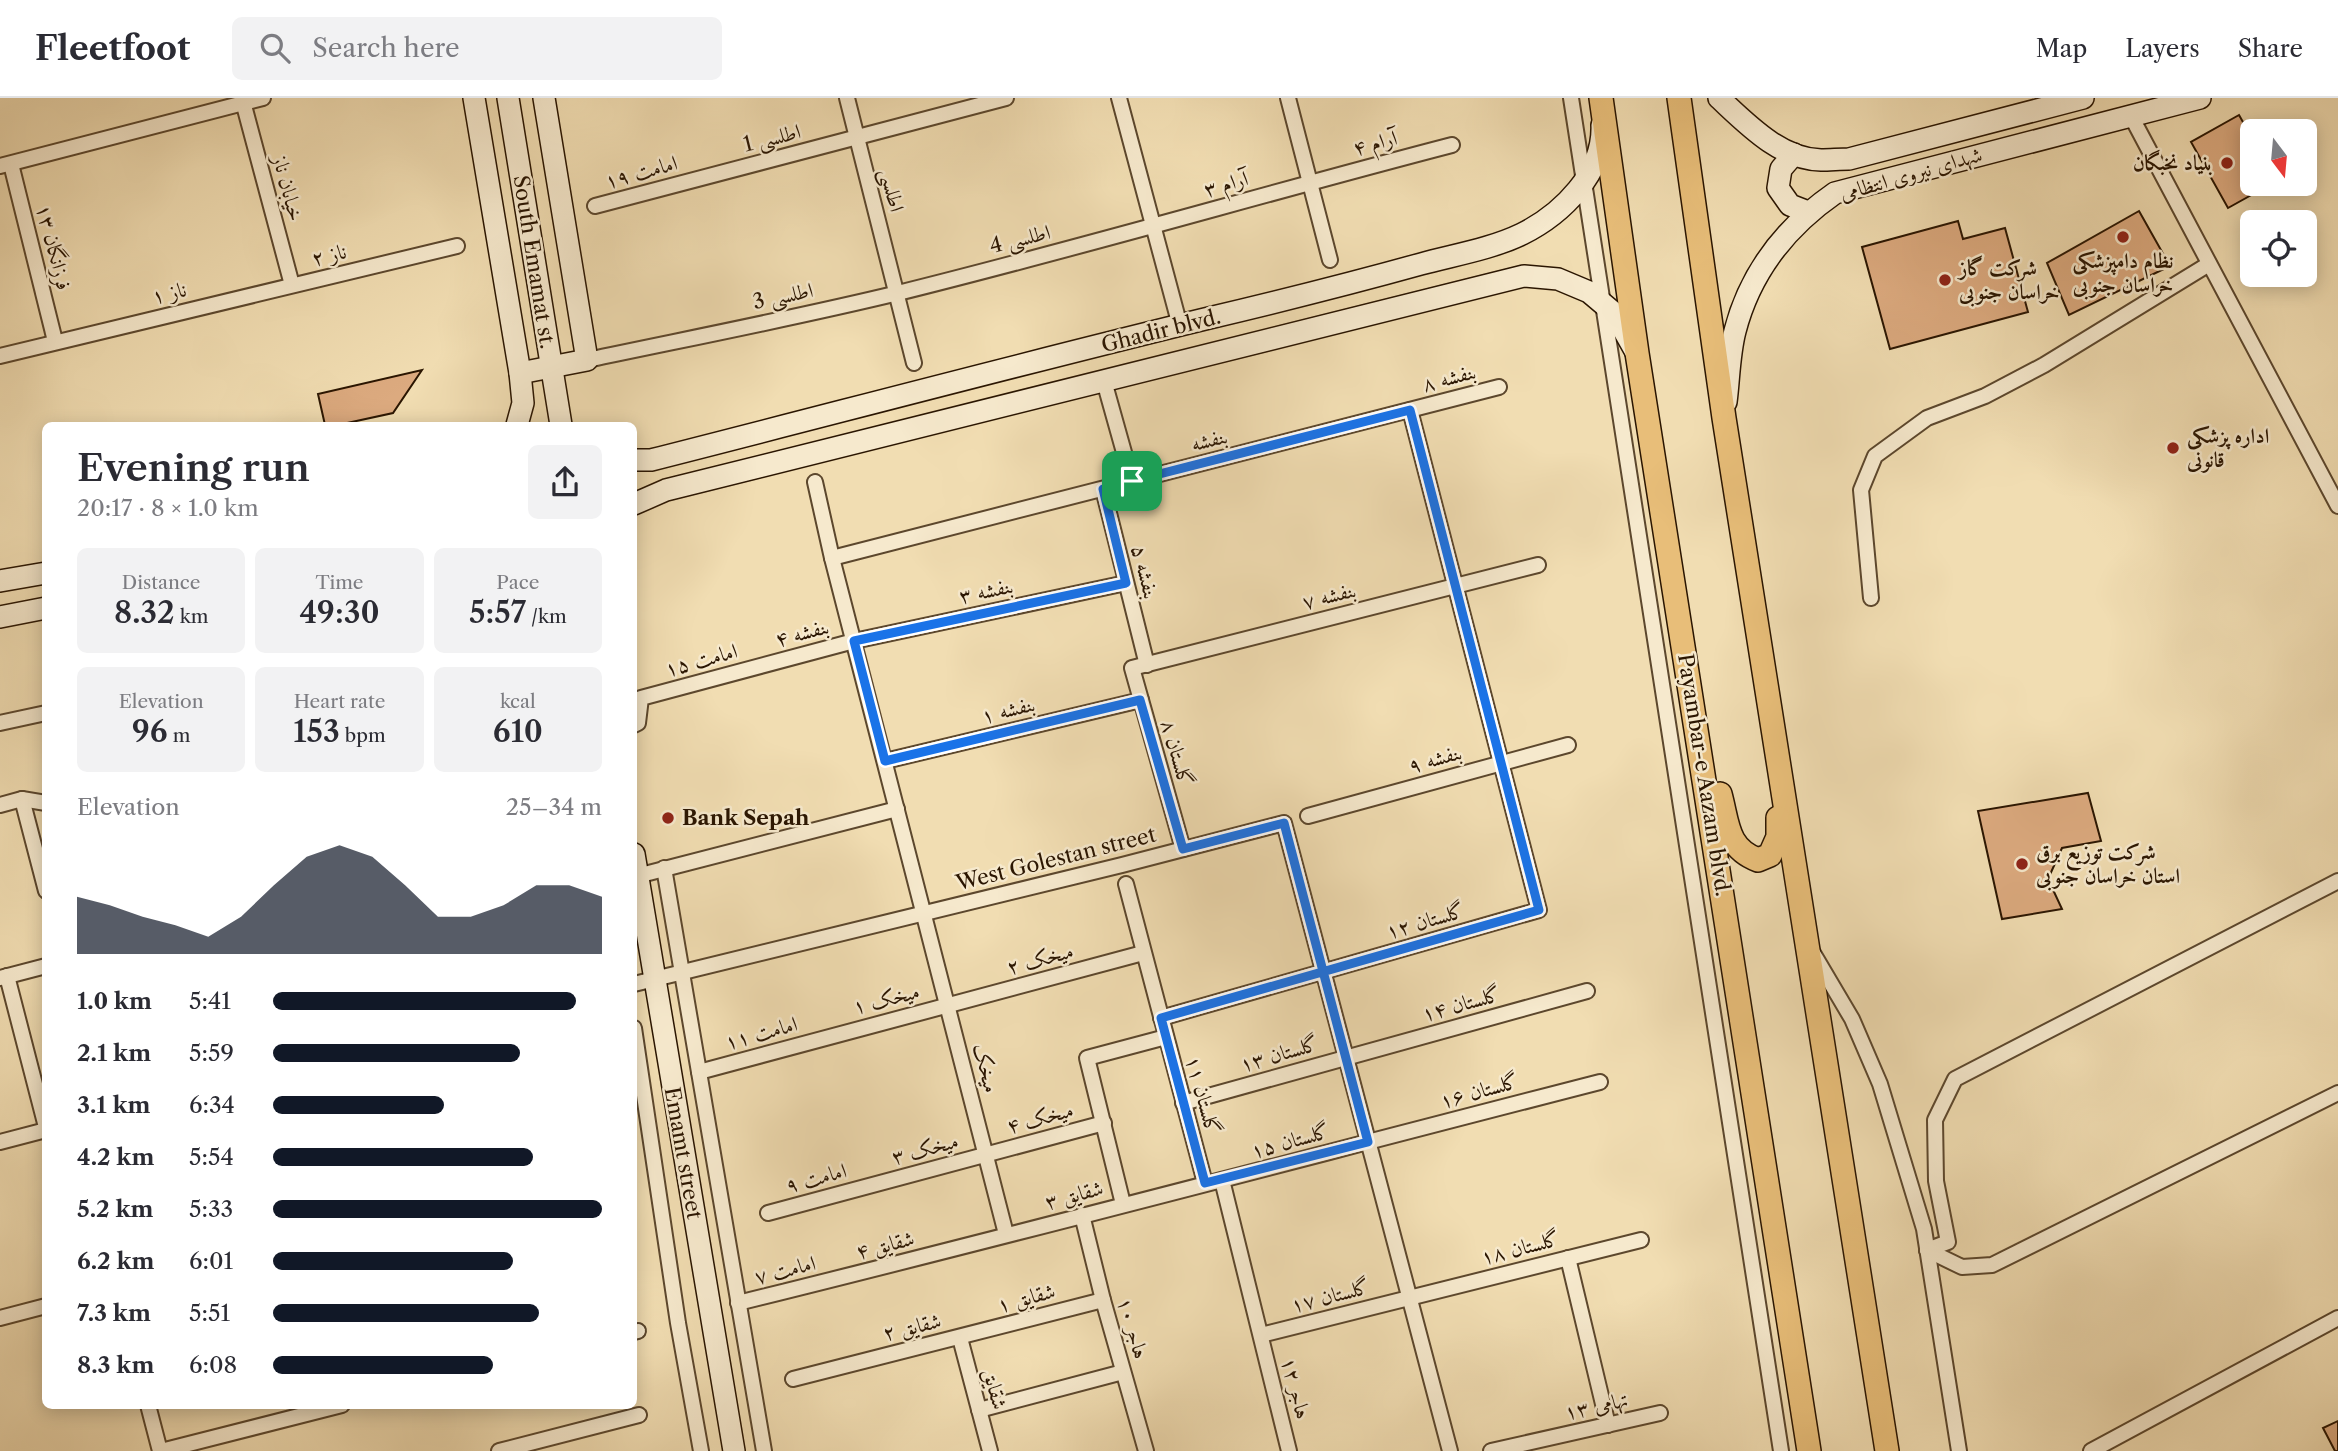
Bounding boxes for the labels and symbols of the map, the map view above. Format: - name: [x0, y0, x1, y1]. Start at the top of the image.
- street label: اطلسی 1: [741, 118, 804, 160]
- north arrow: [2240, 119, 2317, 196]
- street label: آرام ۴: [1350, 124, 1404, 166]
- street label: شهدای نیروی انتظامی: [1837, 141, 1985, 208]
- place label: بنیاد نخبگان: [2133, 149, 2213, 176]
- street label: خیابان ناز: [266, 150, 309, 224]
- street label: امامت ۱۹: [602, 150, 680, 193]
- marker: بنیاد نخبگان: [2219, 155, 2235, 171]
- street label: آرام ۳: [1201, 165, 1255, 207]
- street label: اطلسی: [872, 166, 910, 215]
- street label: South Emamat st.: [508, 173, 561, 350]
- street label: فرزانگان ۱۳: [31, 201, 77, 293]
- street label: اطلسی 4: [987, 219, 1054, 261]
- marker: نظام دامپزشکی خراسان جنوبی: [2115, 229, 2131, 245]
- street label: ناز ۲: [309, 238, 349, 271]
- place label: نظام دامپزشکی خراسان جنوبی: [2072, 248, 2173, 300]
- place label: شرکت گاز خراسان جنوبی: [1957, 255, 2059, 307]
- marker: شرکت گاز خراسان جنوبی: [1937, 272, 1953, 288]
- street label: ناز ۱: [149, 276, 189, 309]
- street label: اطلسی 3: [750, 277, 816, 317]
- street label: Ghadir blvd.: [1099, 304, 1223, 357]
- street label: بنفشه ۸: [1419, 358, 1478, 397]
- street label: بنفشه: [1188, 423, 1230, 456]
- place label: اداره پزشکی قانونی: [2186, 423, 2269, 473]
- marker: اداره پزشکی قانونی: [2165, 440, 2181, 456]
- pin: [1102, 451, 1162, 511]
- street label: بنفشه ۵: [1127, 542, 1164, 601]
- street label: بنفشه ۳: [957, 573, 1015, 608]
- street label: بنفشه ۷: [1299, 577, 1358, 614]
- street label: بنفشه ۴: [772, 613, 831, 652]
- street label: امامت ۱۵: [662, 638, 740, 681]
- street label: Payambar-e Aazam blvd.: [1673, 652, 1736, 898]
- street label: بنفشه ۱: [978, 691, 1037, 728]
- street label: گلستان ۸: [1156, 717, 1199, 789]
- street label: بنفشه ۹: [1405, 739, 1464, 778]
- place label: Bank Sepah: [682, 805, 810, 830]
- marker: Bank Sepah: [660, 810, 676, 826]
- street label: West Golestan street: [952, 821, 1159, 896]
- place label: شرکت توزیع برق استان خراسان جنوبی: [2035, 839, 2180, 891]
- marker: شرکت توزیع برق استان خراسان جنوبی: [2014, 856, 2030, 872]
- street label: گلستان ۱۲: [1383, 897, 1467, 944]
- street label: میخک ۲: [1004, 938, 1076, 979]
- street label: میخک ۱: [850, 978, 922, 1019]
- street label: گلستان ۱۴: [1419, 981, 1503, 1026]
- street label: امامت ۱۱: [722, 1011, 800, 1054]
- street label: گلستان ۱۳: [1237, 1030, 1321, 1077]
- street label: میخک: [968, 1041, 1005, 1095]
- street label: گلستان ۱۱: [1181, 1053, 1226, 1137]
- street label: گلستان ۱۶: [1437, 1068, 1521, 1113]
- street label: Emamt street: [660, 1085, 708, 1221]
- street label: میخک ۴: [1004, 1097, 1076, 1138]
- street label: گلستان ۱۵: [1248, 1118, 1332, 1163]
- street label: میخک ۳: [889, 1128, 961, 1169]
- street label: امامت ۹: [783, 1157, 849, 1198]
- street label: شقایق ۳: [1042, 1175, 1106, 1215]
- street label: شقایق ۴: [853, 1225, 917, 1265]
- street label: گلستان ۱۸: [1478, 1226, 1562, 1269]
- street label: امامت ۷: [752, 1250, 818, 1289]
- street label: گلستان ۱۷: [1288, 1274, 1372, 1317]
- street label: شقایق ۱: [994, 1278, 1058, 1318]
- street label: هاجر ۱۰: [1112, 1294, 1154, 1362]
- street label: شقایق ۲: [880, 1308, 944, 1346]
- street label: هاجر ۱۲: [1276, 1354, 1316, 1422]
- street label: شقایق: [977, 1366, 1013, 1412]
- street label: تهامی ۱۳: [1562, 1387, 1630, 1426]

